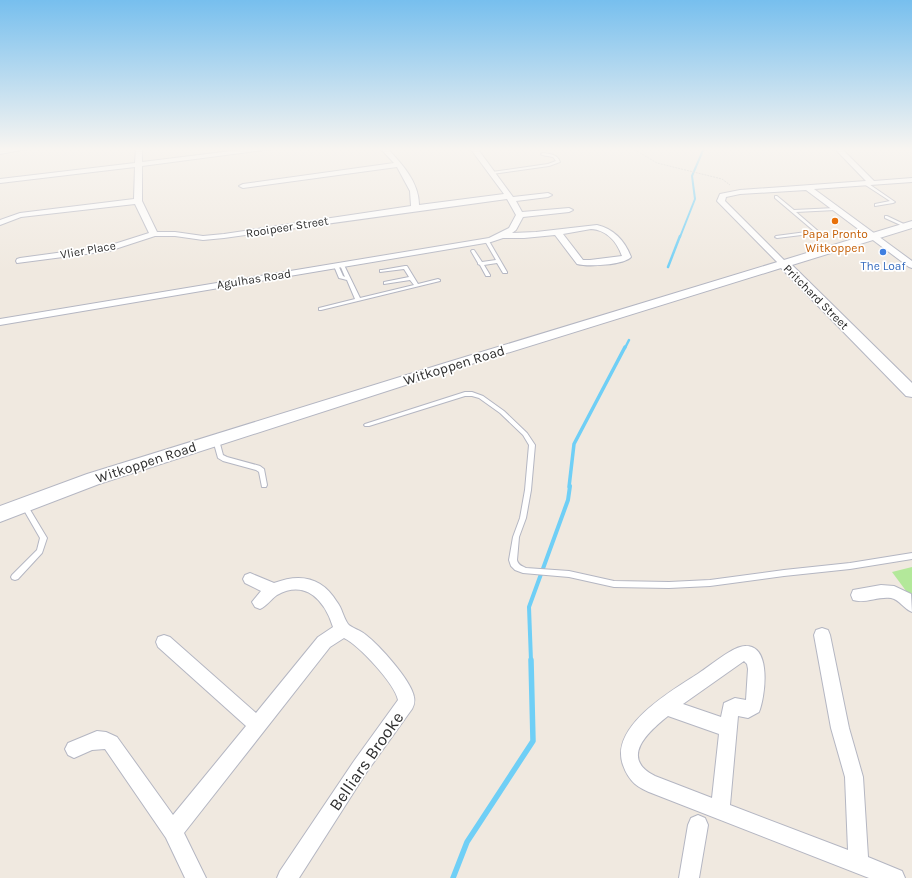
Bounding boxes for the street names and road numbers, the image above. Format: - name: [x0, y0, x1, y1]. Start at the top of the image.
- street label: Rooipeer Street: [245, 213, 330, 240]
- street label: Vlier Place: [59, 238, 117, 262]
- street label: Pritchard Street: [781, 262, 852, 333]
- street label: Agulhas Road: [216, 266, 292, 292]
- street label: Witkoppen Road: [401, 342, 507, 389]
- street label: Witkoppen Road: [94, 438, 199, 487]
- street label: Belliars Brooke: [325, 708, 407, 814]

